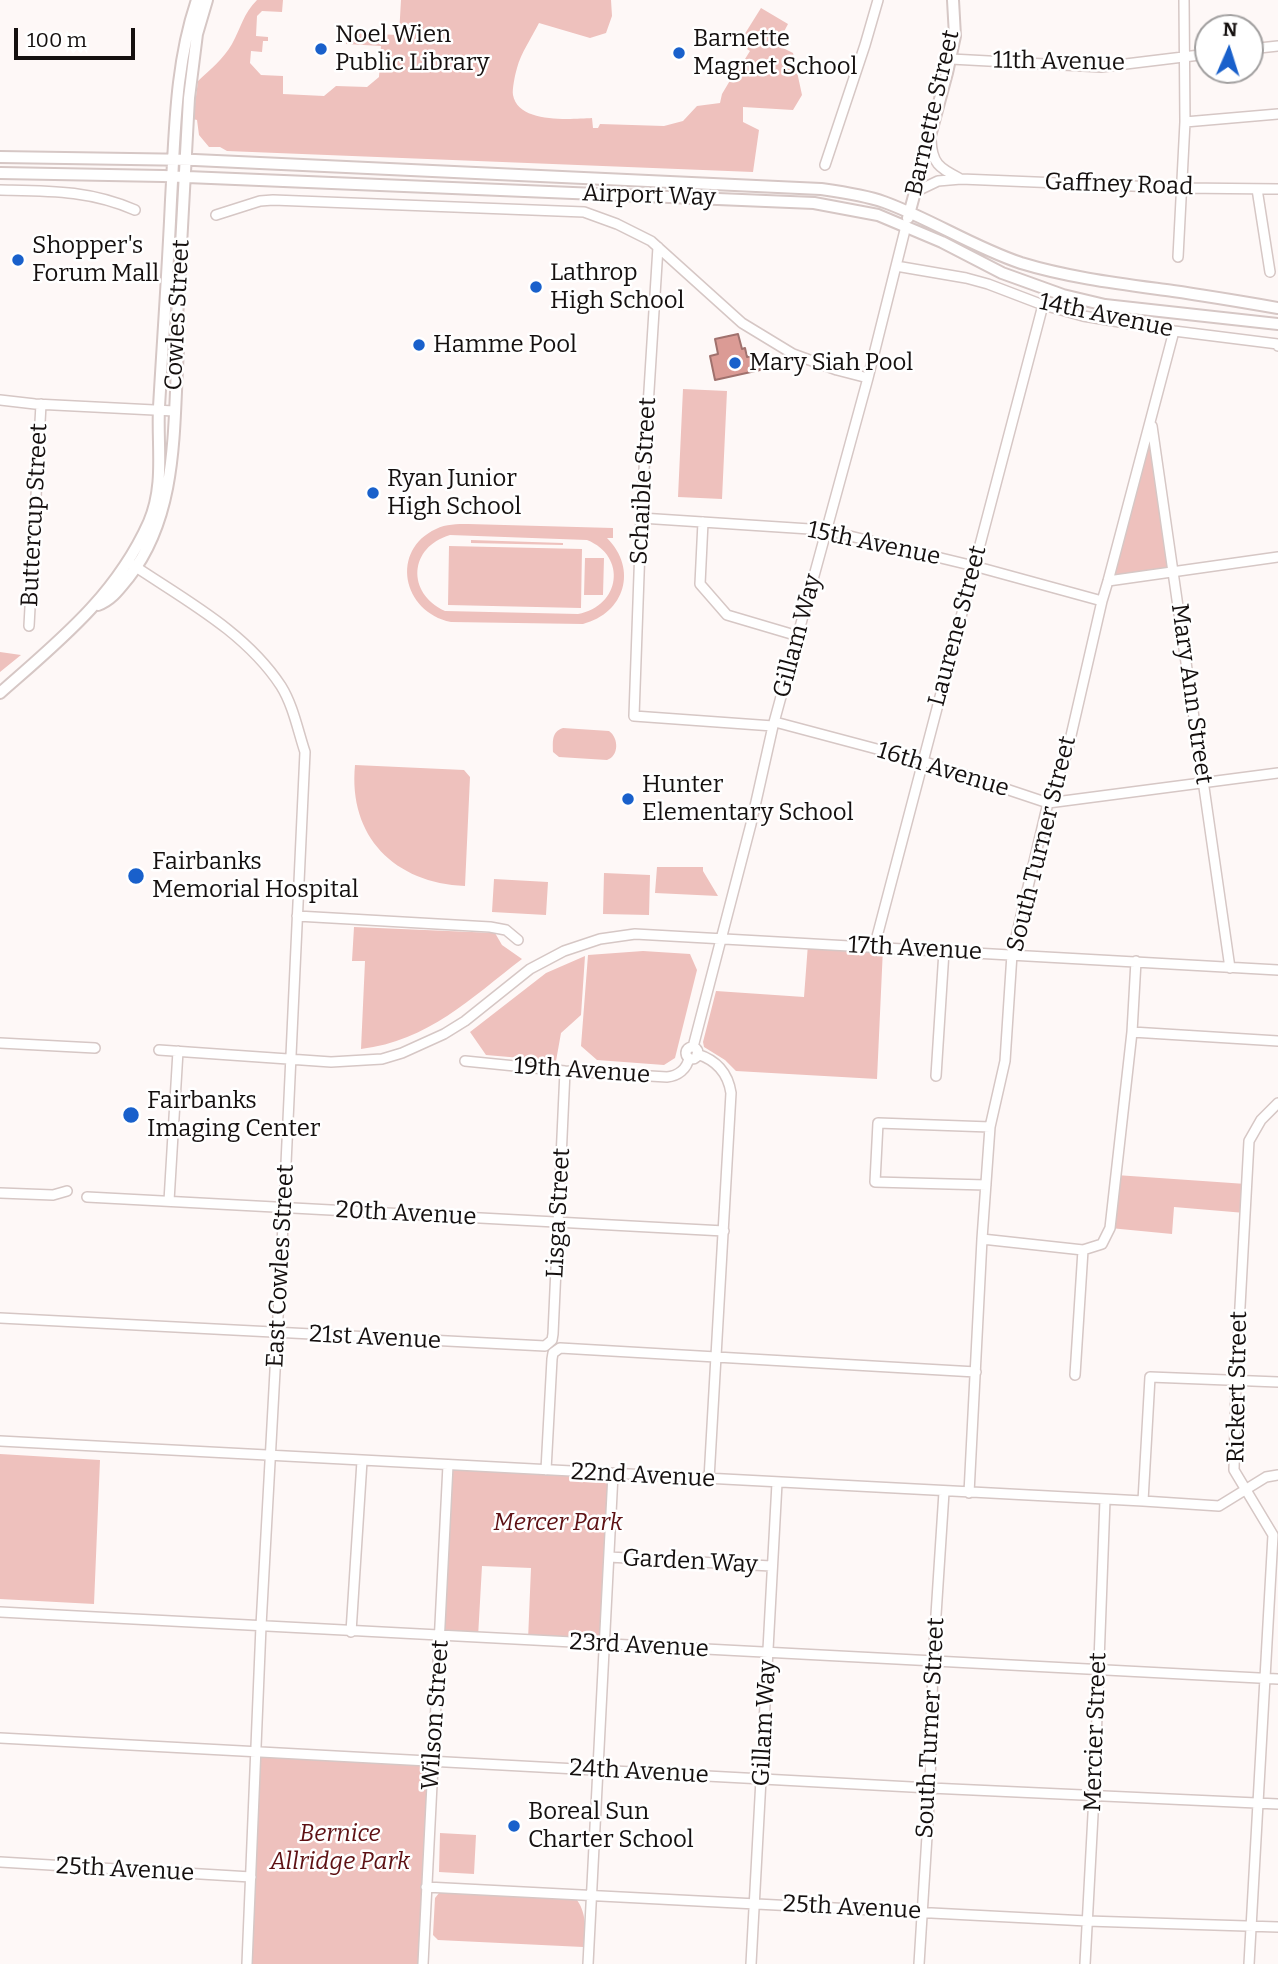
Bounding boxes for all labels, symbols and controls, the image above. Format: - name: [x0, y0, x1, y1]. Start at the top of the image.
- scale bar: [18, 14, 138, 58]
- north arrow: [1194, 14, 1264, 84]
- text: N: [1222, 18, 1238, 41]
- place label: Noel Wien Public Library: [335, 21, 489, 77]
- place label: Barnette Magnet School: [693, 25, 857, 81]
- text: 100 m: [27, 27, 87, 53]
- street label: Barnette Street: [900, 27, 966, 199]
- marker: Noel Wien Public Library: [313, 41, 329, 57]
- marker: Barnette Magnet School: [671, 45, 687, 61]
- street label: 11th Avenue: [993, 46, 1125, 78]
- street label: Gaffney Road: [1044, 168, 1194, 202]
- street label: Airport Way: [582, 179, 716, 213]
- place label: Shopper's Forum Mall: [32, 232, 159, 288]
- street label: Cowles Street: [160, 239, 196, 391]
- marker: Shopper's Forum Mall: [10, 252, 26, 268]
- place label: Lathrop High School: [550, 259, 684, 315]
- marker: Lathrop High School: [528, 279, 544, 295]
- street label: 14th Avenue: [1036, 288, 1176, 344]
- place label: Hamme Pool: [433, 331, 577, 359]
- marker: Hamme Pool: [411, 337, 427, 353]
- place label: Mary Siah Pool: [749, 349, 913, 377]
- marker: Mary Siah Pool: [727, 355, 743, 371]
- street label: Schaible Street: [625, 397, 663, 565]
- street label: Buttercup Street: [16, 422, 54, 608]
- place label: Ryan Junior High School: [387, 465, 521, 521]
- marker: Ryan Junior High School: [365, 485, 381, 501]
- street label: 15th Avenue: [805, 516, 943, 572]
- street label: Laurene Street: [923, 543, 993, 709]
- street label: Gillam Way: [768, 571, 828, 701]
- street label: Mary Ann Street: [1164, 602, 1218, 786]
- street label: South Turner Street: [1001, 733, 1083, 955]
- street label: 16th Avenue: [874, 736, 1012, 804]
- place label: Hunter Elementary School: [642, 771, 854, 827]
- marker: Hunter Elementary School: [620, 791, 636, 807]
- place label: Fairbanks Memorial Hospital: [152, 848, 359, 904]
- marker: Fairbanks Memorial Hospital: [126, 866, 146, 886]
- street label: 17th Avenue: [847, 931, 983, 967]
- street label: 19th Avenue: [513, 1052, 651, 1090]
- place label: Fairbanks Imaging Center: [147, 1087, 320, 1143]
- marker: Fairbanks Imaging Center: [121, 1105, 141, 1125]
- street label: Lisga Street: [541, 1147, 577, 1279]
- street label: East Cowles Street: [261, 1164, 301, 1368]
- street label: 20th Avenue: [335, 1196, 477, 1232]
- street label: Rickert Street: [1222, 1311, 1254, 1463]
- street label: 21st Avenue: [308, 1320, 442, 1356]
- street label: 22nd Avenue: [570, 1458, 716, 1494]
- park label: Mercer Park: [493, 1509, 623, 1537]
- street label: Garden Way: [622, 1544, 758, 1580]
- street label: South Turner Street: [911, 1617, 951, 1839]
- street label: 23rd Avenue: [568, 1628, 710, 1664]
- street label: Wilson Street: [416, 1639, 456, 1791]
- street label: Mercier Street: [1079, 1652, 1113, 1812]
- street label: Gillam Way: [747, 1659, 783, 1787]
- street label: 24th Avenue: [569, 1754, 709, 1790]
- place label: Boreal Sun Charter School: [528, 1798, 694, 1854]
- marker: Boreal Sun Charter School: [506, 1818, 522, 1834]
- park label: Bernice Allridge Park: [270, 1820, 410, 1876]
- street label: 25th Avenue: [55, 1852, 195, 1888]
- street label: 25th Avenue: [782, 1890, 922, 1926]

